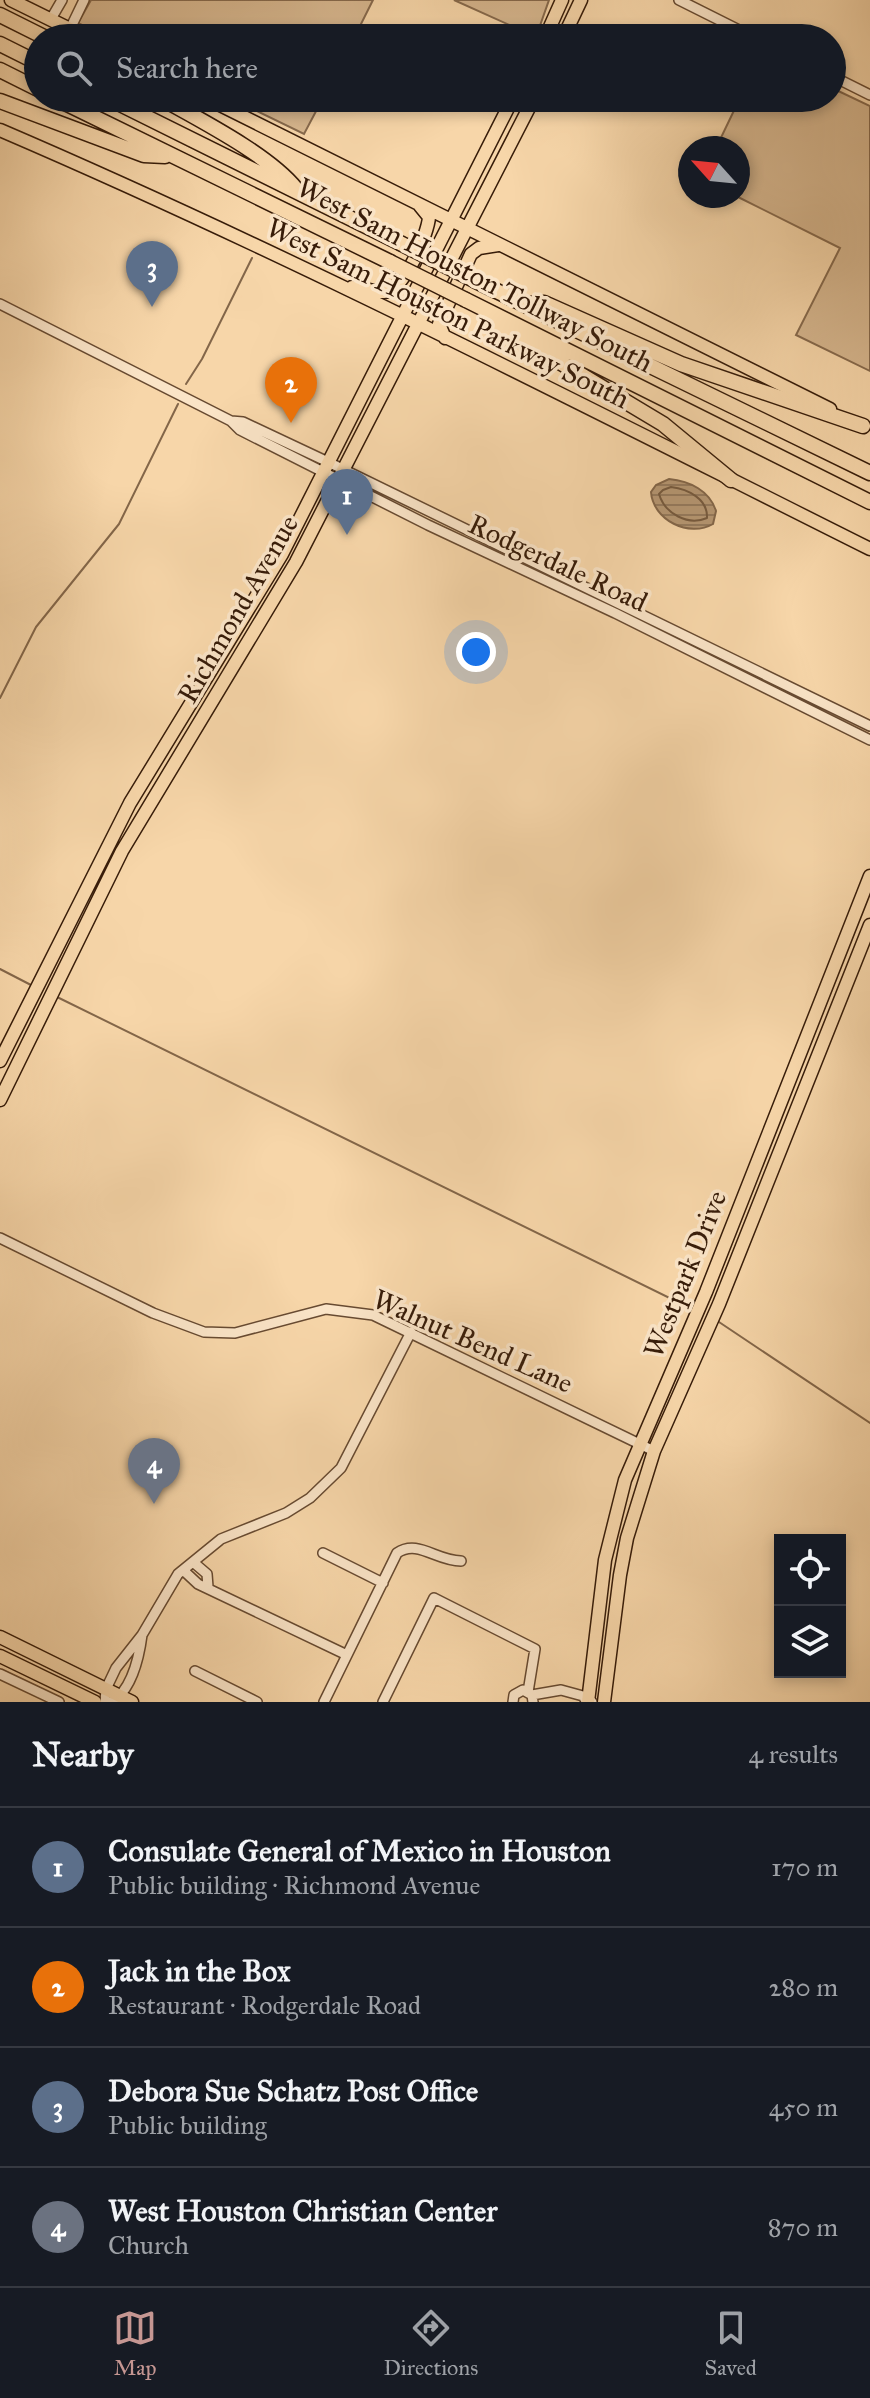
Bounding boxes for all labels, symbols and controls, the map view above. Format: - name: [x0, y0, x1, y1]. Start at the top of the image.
- search box: [24, 24, 846, 112]
- icon: search: [52, 46, 96, 90]
- text: Search here: [116, 50, 258, 86]
- north arrow: [678, 136, 750, 208]
- street label: West Sam Houston Tollway South: [291, 170, 659, 380]
- street label: West Sam Houston Parkway South: [261, 210, 636, 417]
- pin: 3: [126, 241, 178, 307]
- pin: 2: [265, 357, 317, 423]
- pin: 1: [321, 469, 373, 535]
- street label: Rodgerdale Road: [463, 506, 653, 620]
- street label: Richmond Avenue: [170, 509, 306, 709]
- your location: [456, 632, 496, 672]
- street label: Westpark Drive: [636, 1185, 734, 1363]
- street label: Walnut Bend Lane: [368, 1281, 578, 1401]
- pin: 4: [128, 1438, 180, 1504]
- map controls: [774, 1534, 846, 1678]
- button: locate: [774, 1534, 846, 1606]
- button: layers: [774, 1606, 846, 1678]
- text: Nearby: [32, 1734, 134, 1775]
- text: 4 results: [749, 1738, 838, 1770]
- text: Consulate General of Mexico in Houston: [108, 1833, 611, 1869]
- text: 1: [53, 1851, 63, 1883]
- text: 170 m: [771, 1851, 838, 1883]
- text: Public building · Richmond Avenue: [108, 1869, 480, 1901]
- text: Jack in the Box: [108, 1953, 291, 1989]
- text: 2: [52, 1971, 64, 2003]
- text: 280 m: [769, 1971, 838, 2003]
- text: Restaurant · Rodgerdale Road: [108, 1989, 421, 2021]
- text: Debora Sue Schatz Post Office: [108, 2073, 478, 2109]
- text: 3: [53, 2091, 63, 2123]
- text: 450 m: [769, 2091, 838, 2123]
- text: Public building: [108, 2109, 267, 2141]
- text: West Houston Christian Center: [108, 2193, 498, 2229]
- text: 4: [51, 2211, 65, 2243]
- text: 870 m: [768, 2211, 838, 2243]
- text: Church: [108, 2229, 189, 2261]
- tab: Map: [113, 2306, 157, 2381]
- tab: Directions: [383, 2306, 478, 2381]
- tab: Saved: [705, 2306, 757, 2381]

